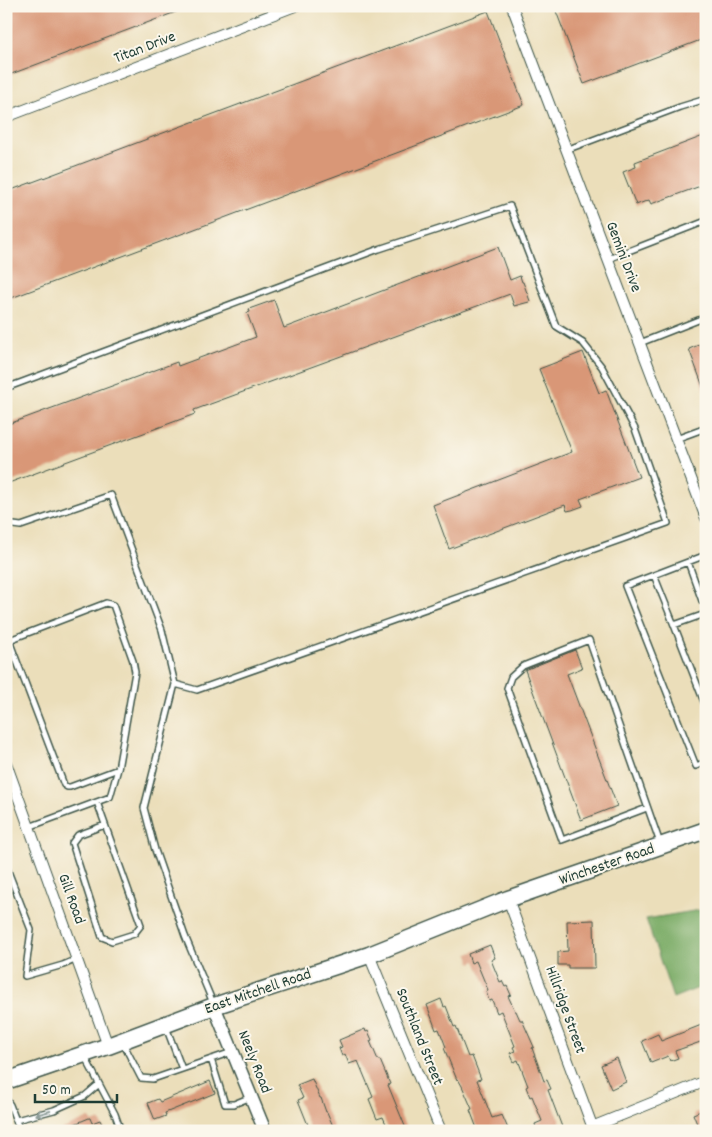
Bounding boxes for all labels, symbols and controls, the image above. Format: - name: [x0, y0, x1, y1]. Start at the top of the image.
- street label: Titan Drive: [111, 26, 179, 70]
- street label: Gemini Drive: [599, 218, 647, 296]
- street label: Winchester Road: [556, 838, 658, 892]
- street label: Gill Road: [51, 871, 91, 927]
- street label: East Mitchell Road: [202, 963, 314, 1021]
- street label: Hillridge Street: [539, 963, 592, 1057]
- street label: Southland Street: [389, 985, 449, 1089]
- street label: Neely Road: [231, 1027, 277, 1097]
- scale bar: [35, 1072, 118, 1104]
- text: 50 m: [42, 1080, 71, 1102]
- one-way arrow: [36, 1108, 52, 1118]

